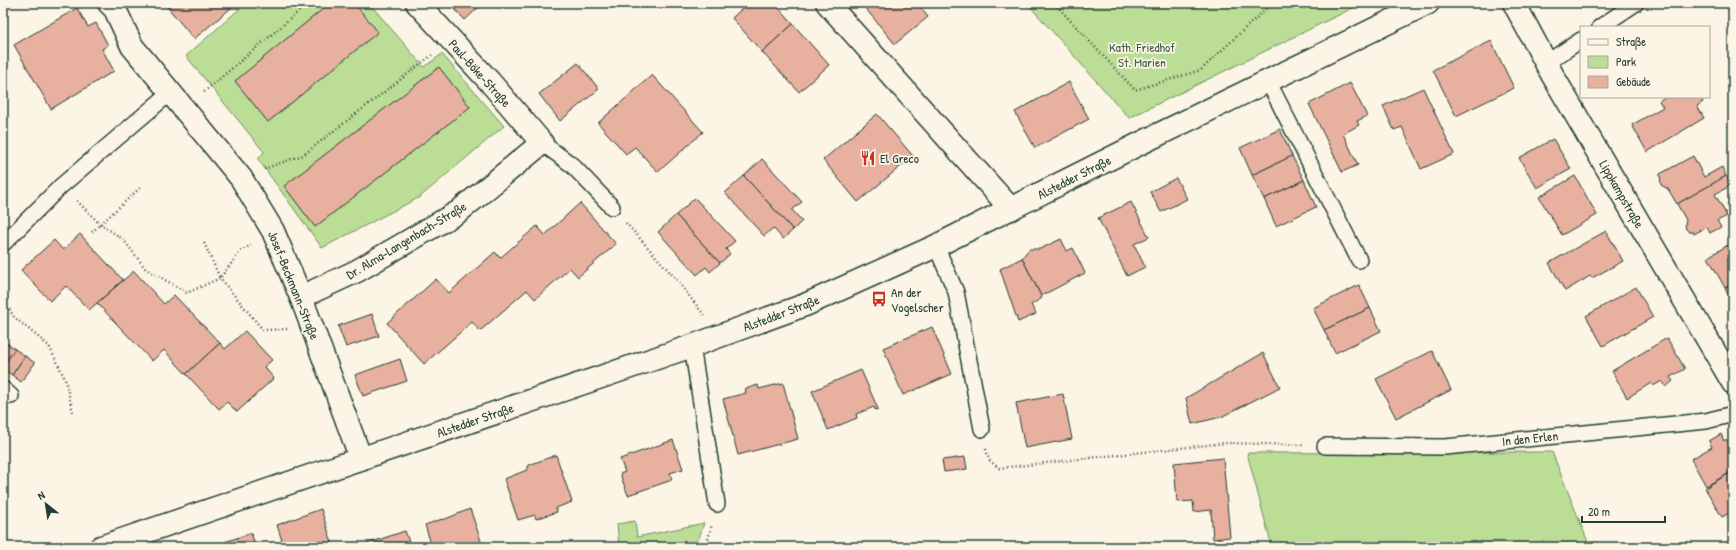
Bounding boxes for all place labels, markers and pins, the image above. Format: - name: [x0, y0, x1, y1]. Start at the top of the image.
- restaurant icon: El Greco: [859, 149, 877, 167]
- place label: El Greco: [880, 149, 919, 167]
- place label: An der Vogelscher: [891, 283, 944, 316]
- bus stop icon: An der Vogelscher: [870, 290, 888, 308]

